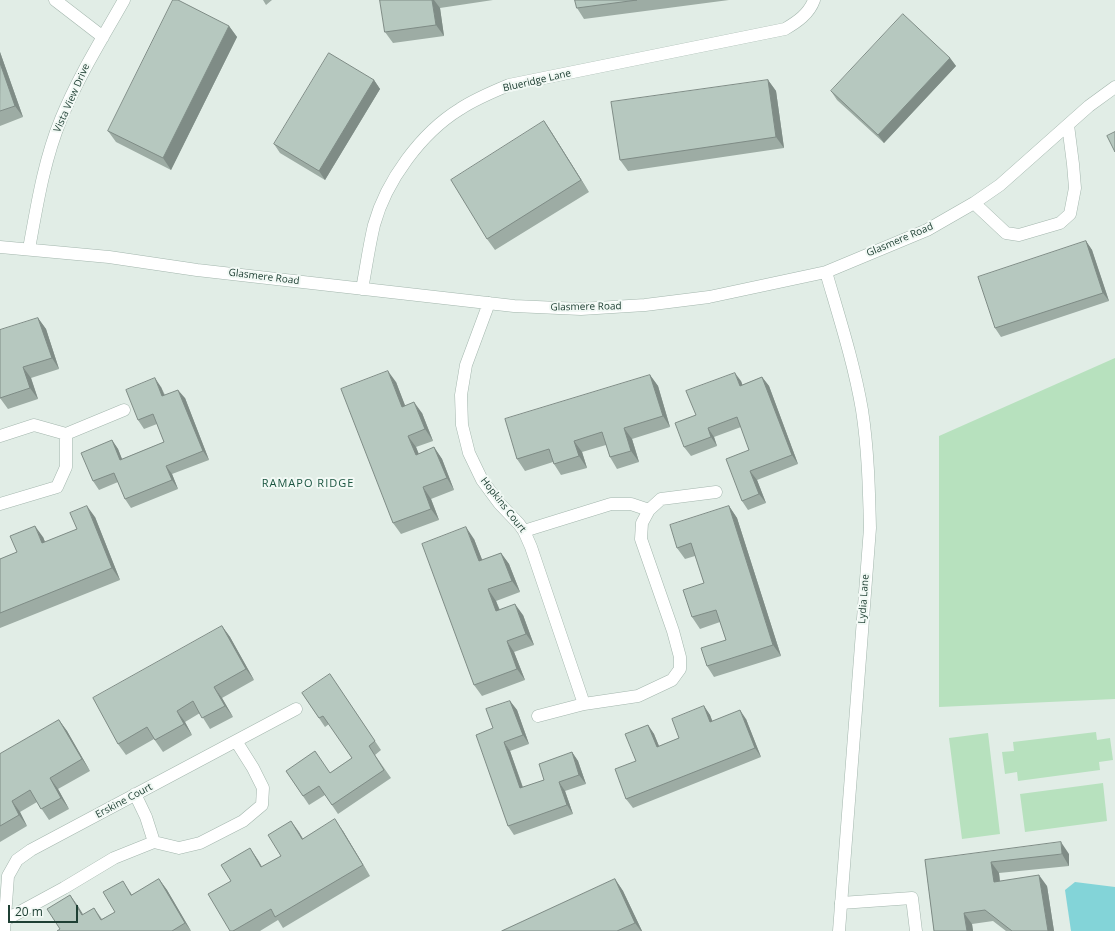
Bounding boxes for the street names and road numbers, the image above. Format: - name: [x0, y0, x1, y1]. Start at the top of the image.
- street label: Vista View Drive: [51, 62, 93, 134]
- street label: Blueridge Lane: [502, 67, 572, 95]
- street label: Glasmere Road: [865, 221, 935, 259]
- street label: Glasmere Road: [228, 267, 300, 287]
- street label: Glasmere Road: [550, 300, 622, 314]
- street label: Hopkins Court: [478, 475, 528, 535]
- street label: Lydia Lane: [856, 574, 872, 624]
- street label: Erskine Court: [94, 781, 154, 821]

